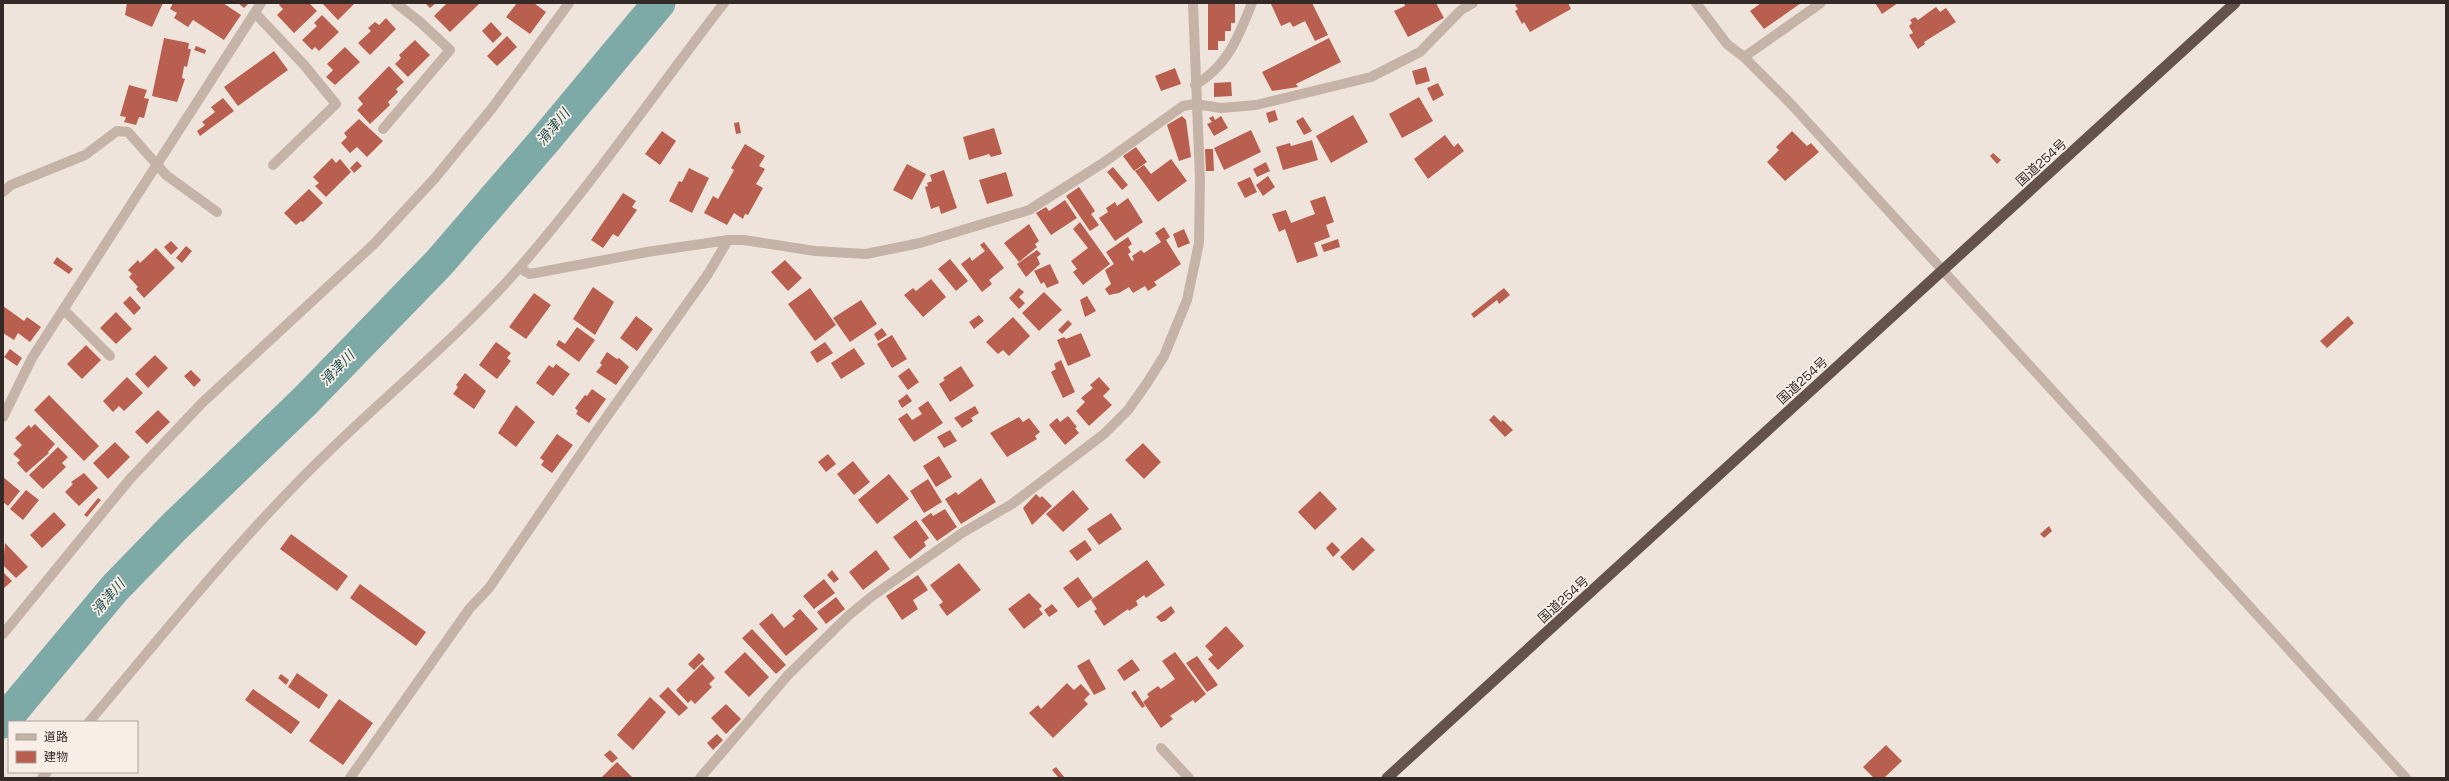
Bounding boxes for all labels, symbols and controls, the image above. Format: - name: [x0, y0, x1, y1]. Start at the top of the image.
- water label: 滑津川: [533, 104, 575, 149]
- street label: 国道254号: [2012, 135, 2070, 190]
- water label: 滑津川: [316, 345, 359, 389]
- street label: 国道254号: [1773, 353, 1831, 408]
- street label: 国道254号: [1534, 572, 1592, 627]
- water label: 滑津川: [87, 574, 130, 619]
- legend: [8, 721, 138, 773]
- text: 道路: [44, 729, 68, 745]
- text: 建物: [44, 749, 68, 765]

